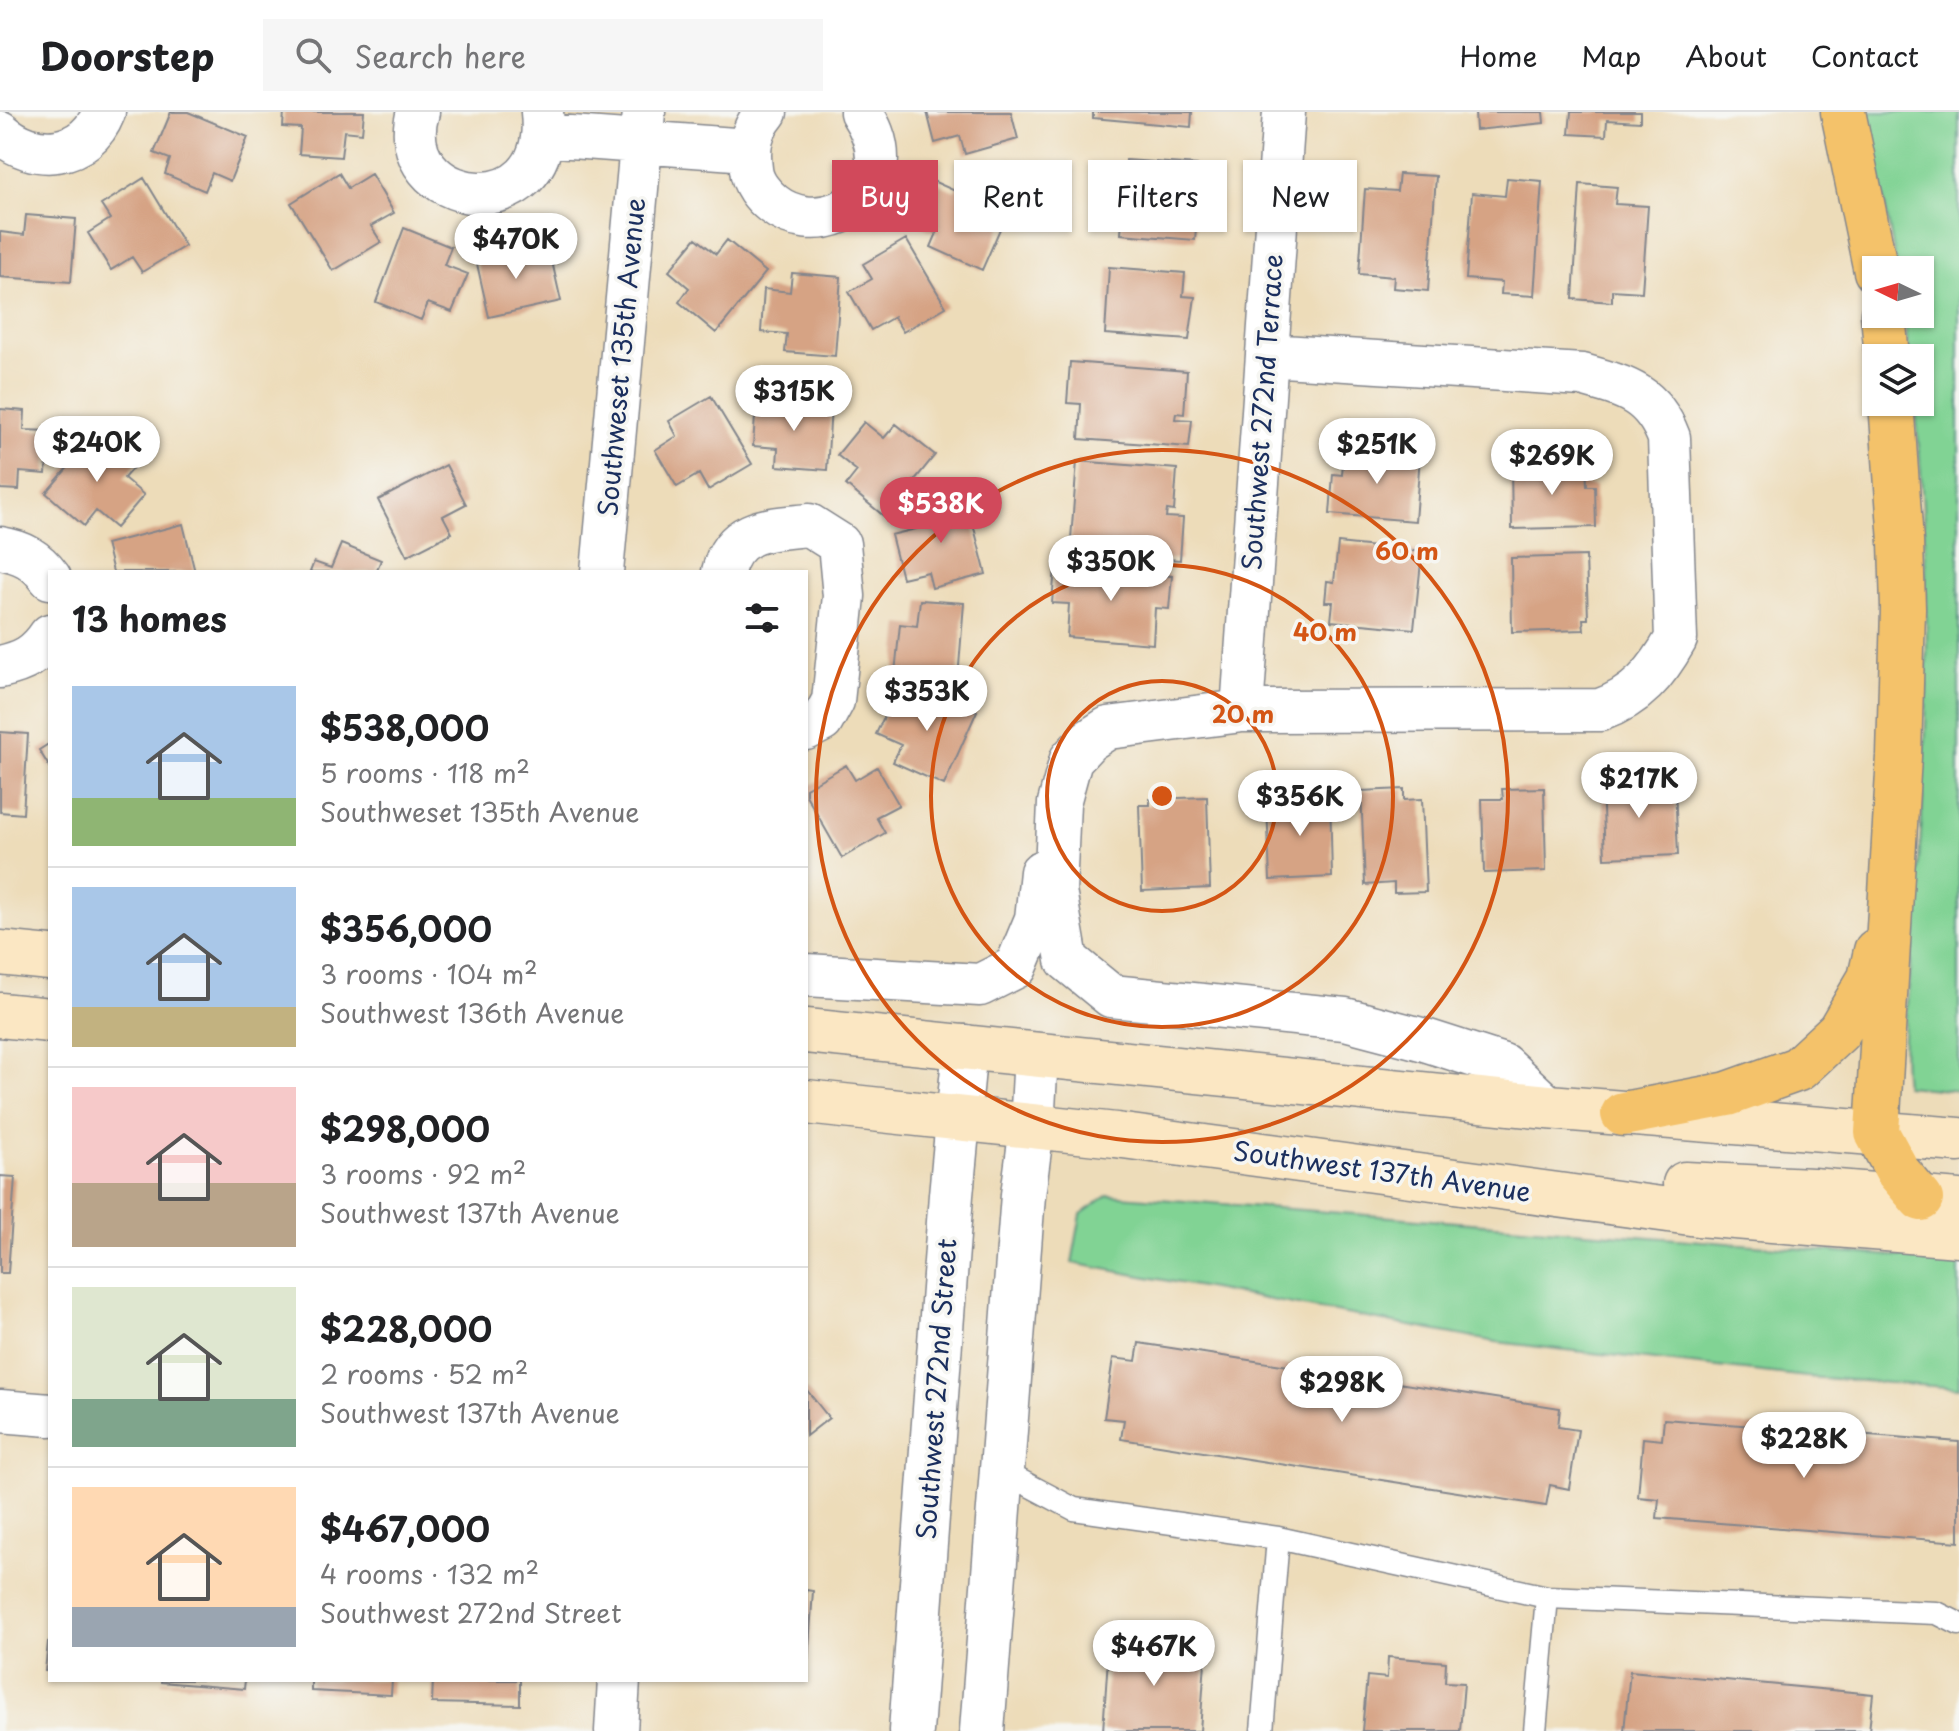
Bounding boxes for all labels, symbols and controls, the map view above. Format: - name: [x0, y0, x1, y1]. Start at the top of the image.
- search box: [263, 19, 823, 91]
- text: Doorstep: [40, 27, 215, 84]
- icon: search: [291, 33, 335, 77]
- text: Search here: [355, 33, 526, 78]
- text: Home: [1459, 34, 1537, 77]
- text: Map: [1581, 34, 1641, 77]
- text: About: [1685, 34, 1767, 77]
- text: Contact: [1811, 34, 1919, 77]
- chip: Buy: [832, 160, 938, 232]
- chip: Rent: [954, 160, 1072, 232]
- chip: Filters: [1088, 160, 1227, 232]
- chip: New: [1243, 160, 1357, 232]
- street label: Southweset 135th Avenue: [587, 196, 654, 518]
- pin: $470K: [460, 213, 572, 281]
- text: $470K: [472, 219, 560, 258]
- street label: Southwest 272nd Terrace: [1231, 253, 1292, 571]
- north arrow: [1862, 256, 1934, 328]
- map controls: [1862, 256, 1934, 416]
- button: layers: [1862, 344, 1934, 416]
- pin: $315K: [738, 365, 850, 433]
- text: $315K: [753, 371, 835, 410]
- pin: $240K: [41, 416, 153, 484]
- pin: $251K: [1321, 418, 1433, 486]
- text: $240K: [52, 422, 142, 461]
- text: $251K: [1337, 424, 1417, 463]
- pin: $269K: [1496, 429, 1608, 497]
- text: $269K: [1509, 435, 1595, 474]
- pin: $538K: [885, 477, 997, 545]
- text: $538K: [898, 483, 984, 522]
- text: 60 m: [1375, 532, 1439, 568]
- pin: $350K: [1055, 535, 1167, 603]
- text: $350K: [1066, 541, 1156, 580]
- text: 13 homes: [72, 592, 227, 644]
- icon: filters: [740, 596, 784, 640]
- text: 40 m: [1293, 613, 1357, 649]
- pin: $353K: [871, 665, 983, 733]
- text: $353K: [884, 671, 970, 710]
- text: 20 m: [1212, 695, 1274, 731]
- text: $538,000: [320, 701, 489, 753]
- icon: home: [136, 718, 232, 814]
- pin: $217K: [1583, 752, 1695, 820]
- text: 5 rooms · 118 m²: [320, 753, 530, 792]
- text: $217K: [1599, 758, 1679, 797]
- pin: $356K: [1244, 770, 1356, 838]
- text: $356K: [1256, 776, 1344, 815]
- centre of rings: [1148, 782, 1176, 810]
- text: Southweset 135th Avenue: [320, 792, 640, 831]
- text: $356,000: [320, 902, 492, 954]
- icon: home: [136, 919, 232, 1015]
- text: 3 rooms · 104 m²: [320, 954, 538, 993]
- text: Southwest 136th Avenue: [320, 993, 624, 1032]
- text: $298,000: [320, 1102, 490, 1154]
- icon: home: [136, 1119, 232, 1215]
- street label: Southwest 137th Avenue: [1231, 1130, 1533, 1211]
- text: 3 rooms · 92 m²: [320, 1154, 526, 1193]
- text: Southwest 137th Avenue: [320, 1193, 620, 1232]
- street label: Southwest 272nd Street: [906, 1237, 965, 1541]
- text: $228,000: [320, 1302, 492, 1354]
- icon: home: [136, 1319, 232, 1415]
- text: 2 rooms · 52 m²: [320, 1354, 528, 1393]
- pin: $298K: [1286, 1356, 1398, 1424]
- text: $298K: [1299, 1362, 1385, 1401]
- text: Southwest 137th Avenue: [320, 1393, 620, 1432]
- pin: $228K: [1748, 1412, 1860, 1480]
- text: $228K: [1760, 1418, 1848, 1457]
- text: $467,000: [320, 1502, 490, 1554]
- icon: home: [136, 1519, 232, 1615]
- text: 4 rooms · 132 m²: [320, 1554, 539, 1593]
- text: Southwest 272nd Street: [320, 1593, 622, 1632]
- pin: $467K: [1098, 1620, 1210, 1688]
- text: $467K: [1111, 1626, 1197, 1665]

